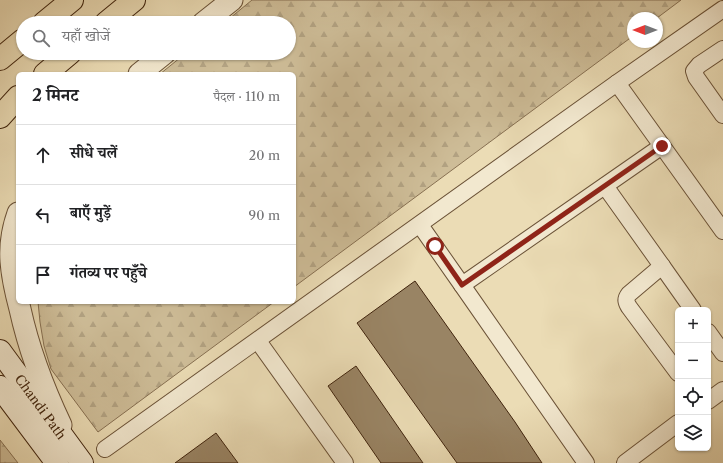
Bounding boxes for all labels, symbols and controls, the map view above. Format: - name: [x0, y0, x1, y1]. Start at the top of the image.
- north arrow: [627, 12, 663, 48]
- search box: [16, 16, 296, 60]
- text: यहाँ खोजें: [62, 26, 110, 45]
- icon: search: [30, 27, 52, 49]
- text: 2 मिनट: [32, 85, 79, 105]
- text: पैदल · 110 m: [213, 88, 280, 104]
- route end: [653, 137, 671, 155]
- text: सीधे चलें: [70, 143, 117, 162]
- icon: ahead: [32, 144, 54, 166]
- text: 20 m: [249, 147, 280, 163]
- text: बाएँ मुड़ें: [70, 203, 111, 222]
- icon: left: [32, 204, 54, 226]
- text: 90 m: [249, 207, 280, 223]
- route start: [426, 237, 444, 255]
- text: गंतव्य पर पहुँचे: [70, 263, 147, 282]
- icon: arrive: [32, 264, 54, 286]
- map controls: [675, 307, 711, 451]
- button: +: [675, 307, 711, 343]
- button: −: [675, 343, 711, 379]
- street label: Chandi Path: [12, 371, 70, 442]
- button: locate: [675, 379, 711, 415]
- button: layers: [675, 415, 711, 451]

